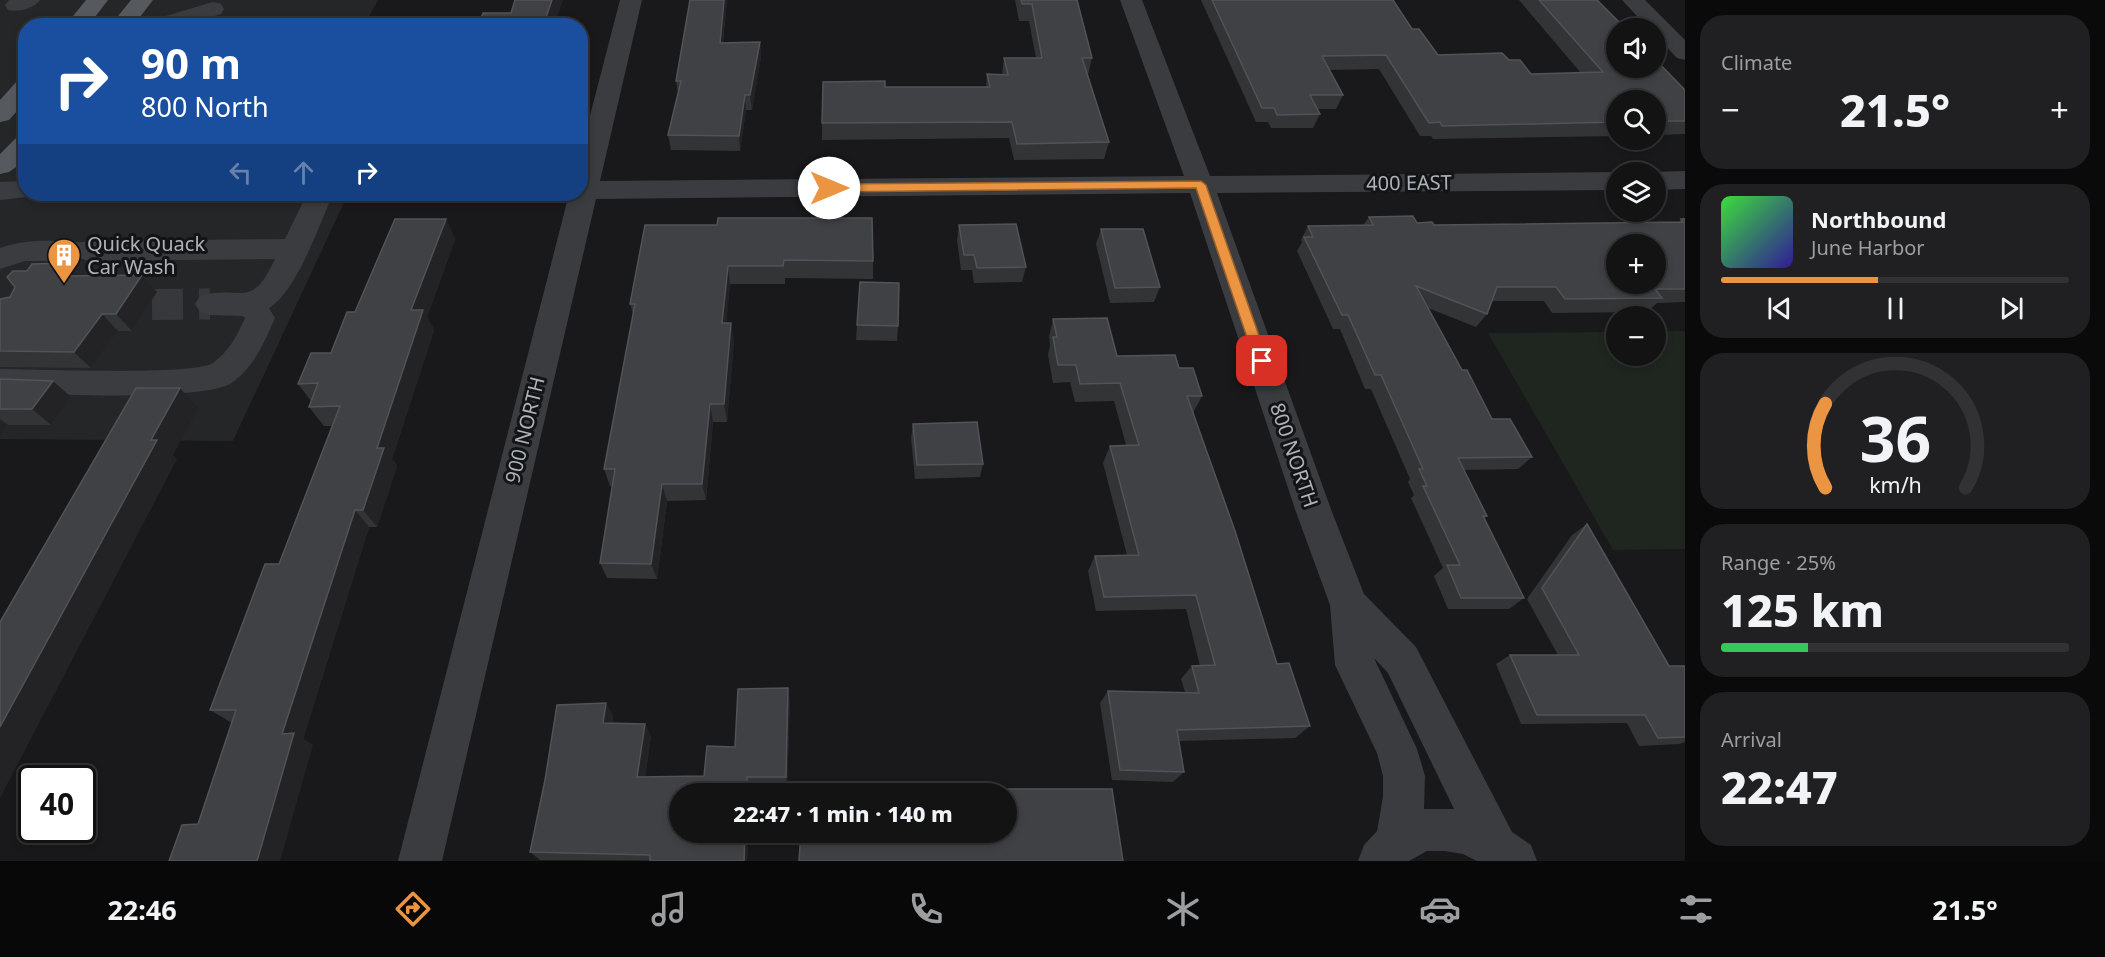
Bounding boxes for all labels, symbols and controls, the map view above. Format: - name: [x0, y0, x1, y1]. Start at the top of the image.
- map controls: [1606, 18, 1666, 366]
- button: sound: [1606, 18, 1666, 78]
- text: 90 m: [141, 34, 241, 91]
- icon: right: [42, 42, 120, 120]
- text: Climate: [1721, 49, 1792, 76]
- text: 21.5°: [1840, 79, 1950, 140]
- text: −: [1721, 87, 1740, 132]
- text: +: [2050, 87, 2069, 132]
- text: 800 North: [141, 88, 269, 125]
- button: search: [1606, 90, 1666, 150]
- icon: left: [224, 156, 257, 189]
- icon: ahead: [287, 156, 320, 189]
- icon: right: [350, 156, 383, 189]
- position arrow: [797, 156, 861, 220]
- button: layers: [1606, 162, 1666, 222]
- street label: 400 EAST: [1366, 168, 1452, 197]
- text: Northbound: [1811, 204, 1946, 234]
- place label: Quick Quack Car Wash: [87, 230, 205, 280]
- button: +: [1606, 234, 1666, 294]
- text: June Harbor: [1811, 234, 1925, 261]
- building icon: Quick Quack Car Wash: [46, 237, 82, 284]
- icon: previous: [1763, 292, 1796, 325]
- icon: pause: [1879, 292, 1912, 325]
- icon: next: [1995, 292, 2028, 325]
- button: −: [1606, 306, 1666, 366]
- pin: [1236, 335, 1287, 386]
- icon: arrive: [1245, 344, 1278, 377]
- street label: 900 NORTH: [498, 374, 551, 486]
- text: 36: [1859, 395, 1931, 480]
- street label: 800 NORTH: [1264, 399, 1325, 511]
- text: km/h: [1869, 470, 1921, 499]
- text: Range · 25%: [1721, 549, 1836, 576]
- text: 125 km: [1721, 579, 1884, 640]
- text: Arrival: [1721, 726, 1782, 753]
- text: 22:47: [1721, 756, 1838, 817]
- speed limit sign: 40: [18, 765, 96, 843]
- text: 22:47 · 1 min · 140 m: [733, 798, 953, 828]
- icon: directions: [392, 888, 434, 930]
- icon: music: [648, 888, 690, 930]
- icon: phone: [905, 888, 947, 930]
- icon: climate: [1162, 888, 1204, 930]
- icon: car: [1419, 888, 1461, 930]
- icon: filters: [1675, 888, 1717, 930]
- text: 22:46: [107, 891, 177, 928]
- text: 21.5°: [1932, 891, 1998, 928]

